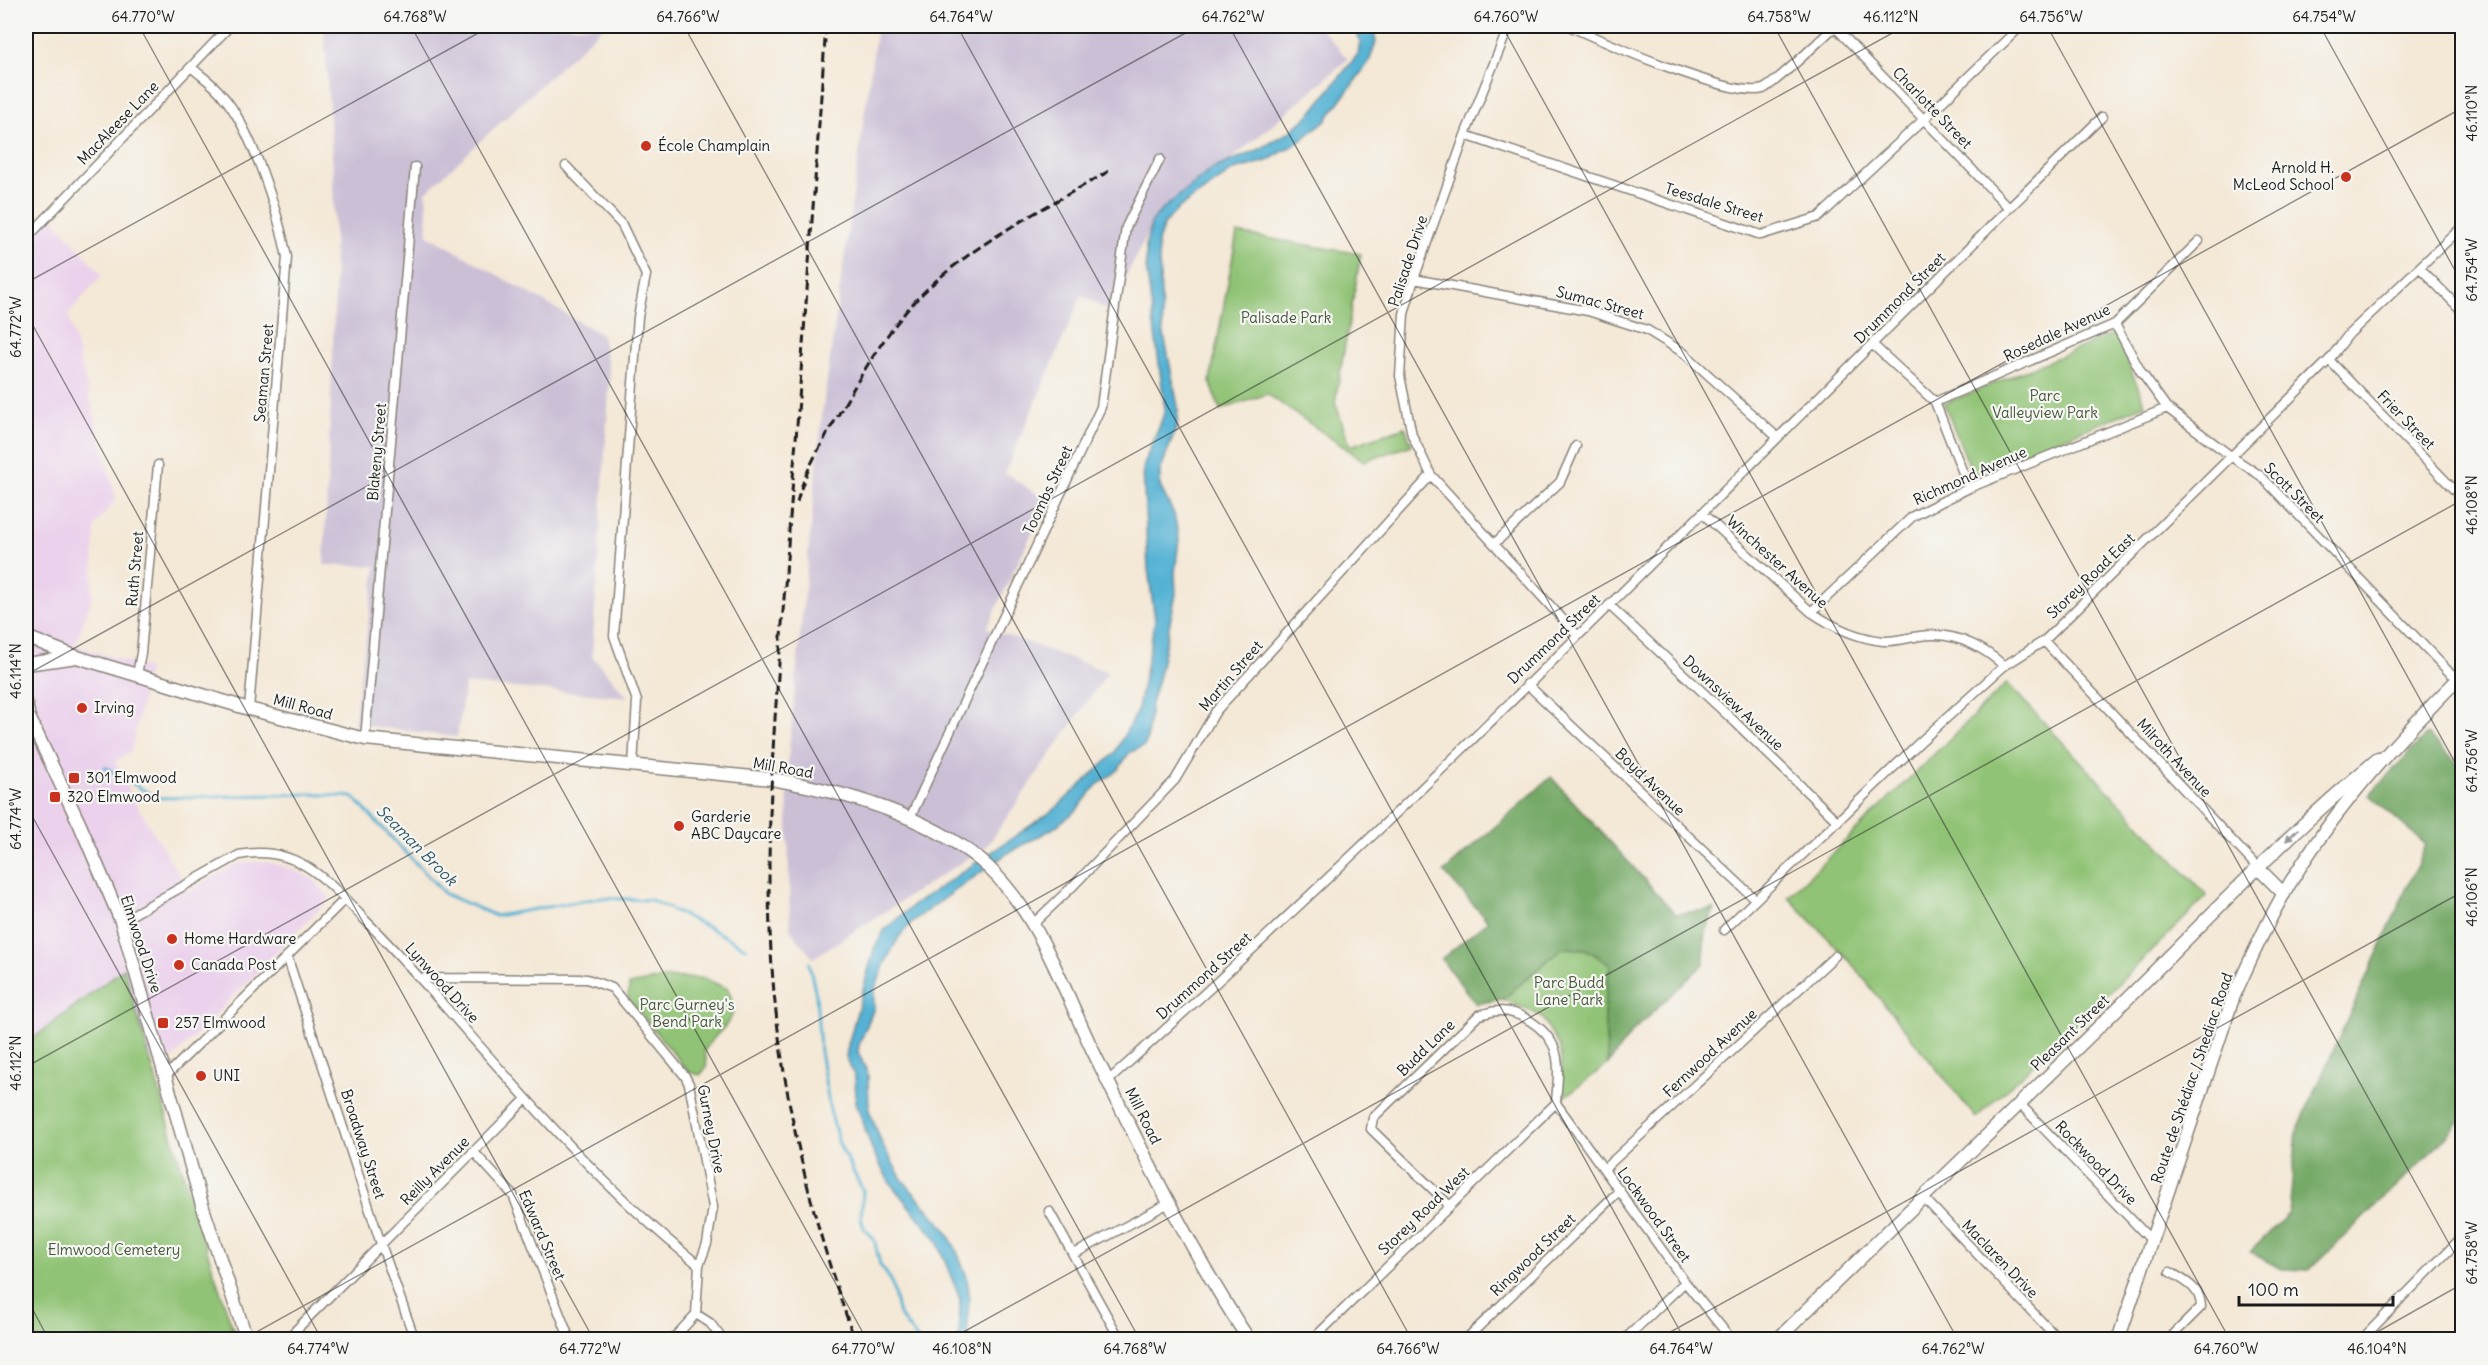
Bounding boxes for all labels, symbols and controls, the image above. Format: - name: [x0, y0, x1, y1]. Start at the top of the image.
- text: 64.770°W: [111, 7, 175, 26]
- text: 64.768°W: [383, 7, 447, 26]
- text: 64.766°W: [656, 7, 720, 26]
- text: 64.764°W: [929, 7, 993, 26]
- text: 64.762°W: [1201, 7, 1265, 26]
- text: 64.760°W: [1474, 7, 1539, 26]
- text: 64.758°W: [1747, 7, 1811, 26]
- text: 46.112°N: [1863, 7, 1919, 26]
- text: 64.756°W: [2019, 7, 2083, 26]
- text: 64.754°W: [2292, 7, 2356, 26]
- street label: Charlotte Street: [1889, 63, 1976, 153]
- street label: MacAleese Lane: [73, 77, 162, 169]
- text: 46.110°N: [2462, 85, 2481, 142]
- place label: École Champlain: [658, 136, 771, 155]
- marker: École Champlain: [639, 139, 653, 153]
- place label: Arnold H. McLeod School: [2233, 158, 2334, 194]
- marker: Arnold H. McLeod School: [2339, 170, 2353, 184]
- street label: Teesdale Street: [1662, 178, 1766, 227]
- street label: Palisade Drive: [1384, 213, 1431, 309]
- text: 64.754°W: [2462, 238, 2481, 302]
- street label: Drummond Street: [1850, 248, 1949, 347]
- street label: Sumac Street: [1554, 282, 1646, 323]
- text: 64.772°W: [6, 296, 25, 358]
- street label: Rosedale Avenue: [2000, 300, 2113, 366]
- park label: Palisade Park: [1241, 308, 1332, 327]
- street label: Seaman Street: [250, 323, 277, 423]
- park label: Parc Valleyview Park: [1992, 386, 2098, 422]
- street label: Frier Street: [2373, 386, 2439, 453]
- street label: Blakeny Street: [363, 402, 390, 502]
- street label: Toombs Street: [1019, 442, 1076, 537]
- street label: Richmond Avenue: [1910, 442, 2029, 509]
- street label: Scott Street: [2260, 458, 2329, 527]
- text: 46.108°N: [2462, 475, 2481, 535]
- street label: Winchester Avenue: [1723, 511, 1832, 612]
- street label: Storey Road East: [2043, 529, 2139, 622]
- street label: Ruth Street: [122, 531, 147, 607]
- street label: Drummond Street: [1503, 590, 1604, 688]
- street label: Martin Street: [1195, 636, 1266, 715]
- text: 46.114°N: [6, 643, 25, 699]
- street label: Downsview Avenue: [1679, 651, 1788, 754]
- street label: Mill Road: [271, 689, 335, 724]
- place label: Irving: [94, 698, 134, 717]
- marker: Irving: [75, 701, 89, 715]
- street label: Milroth Avenue: [2133, 714, 2216, 801]
- text: 64.756°W: [2462, 729, 2481, 793]
- street label: Boyd Avenue: [1612, 744, 1689, 820]
- street label: Mill Road: [751, 753, 815, 782]
- place label: 301 Elmwood: [86, 768, 177, 787]
- marker: 301 Elmwood: [67, 771, 81, 785]
- place label: 320 Elmwood: [67, 787, 160, 806]
- text: 64.774°W: [6, 788, 25, 850]
- marker: 320 Elmwood: [48, 790, 62, 804]
- water label: Seaman Brook: [372, 800, 463, 891]
- place label: Garderie ABC Daycare: [691, 807, 781, 843]
- marker: Garderie ABC Daycare: [672, 819, 686, 833]
- one-way arrow: [2285, 828, 2300, 842]
- text: 46.106°N: [2462, 867, 2481, 927]
- street label: Elmwood Drive: [117, 893, 166, 995]
- street label: Drummond Street: [1152, 928, 1255, 1023]
- place label: Home Hardware: [184, 929, 296, 948]
- marker: Home Hardware: [165, 932, 179, 946]
- street label: Lynwood Drive: [401, 939, 483, 1027]
- place label: Canada Post: [191, 955, 276, 974]
- marker: Canada Post: [172, 958, 186, 972]
- street label: Route de Shédiac / Shediac Road: [2146, 970, 2237, 1186]
- park label: Parc Budd Lane Park: [1534, 973, 1604, 1009]
- street label: Pleasant Street: [2026, 991, 2113, 1075]
- park label: Parc Gurney's Bend Park: [639, 995, 735, 1031]
- street label: Fernwood Avenue: [1659, 1004, 1761, 1101]
- place label: 257 Elmwood: [175, 1013, 266, 1032]
- street label: Budd Lane: [1393, 1015, 1459, 1080]
- marker: 257 Elmwood: [156, 1016, 170, 1030]
- text: 46.112°N: [6, 1035, 25, 1091]
- place label: UNI: [213, 1066, 240, 1085]
- marker: UNI: [194, 1069, 208, 1083]
- street label: Gurney Drive: [694, 1083, 729, 1175]
- street label: Mill Road: [1121, 1084, 1166, 1147]
- street label: Broadway Street: [337, 1087, 390, 1201]
- street label: Rockwood Drive: [2051, 1117, 2141, 1209]
- street label: Reilly Avenue: [396, 1132, 473, 1209]
- street label: Storey Road West: [1374, 1162, 1473, 1259]
- street label: Lockwood Street: [1614, 1164, 1695, 1266]
- street label: Edward Street: [515, 1187, 570, 1283]
- street label: Ringwood Street: [1486, 1209, 1579, 1300]
- street label: Maclaren Drive: [1958, 1216, 2042, 1302]
- text: 64.758°W: [2462, 1221, 2481, 1285]
- park label: Elmwood Cemetery: [48, 1240, 180, 1259]
- scale bar: [2239, 1269, 2394, 1307]
- text: 100 m: [2248, 1278, 2299, 1301]
- text: 64.774°W: [287, 1339, 349, 1358]
- text: 64.772°W: [559, 1339, 621, 1358]
- text: 64.770°W: [831, 1339, 895, 1358]
- text: 46.108°N: [932, 1339, 992, 1358]
- text: 64.768°W: [1103, 1339, 1167, 1358]
- text: 64.766°W: [1376, 1339, 1440, 1358]
- text: 64.764°W: [1649, 1339, 1713, 1358]
- text: 64.762°W: [1921, 1339, 1985, 1358]
- text: 64.760°W: [2194, 1339, 2259, 1358]
- text: 46.104°N: [2347, 1339, 2407, 1358]

